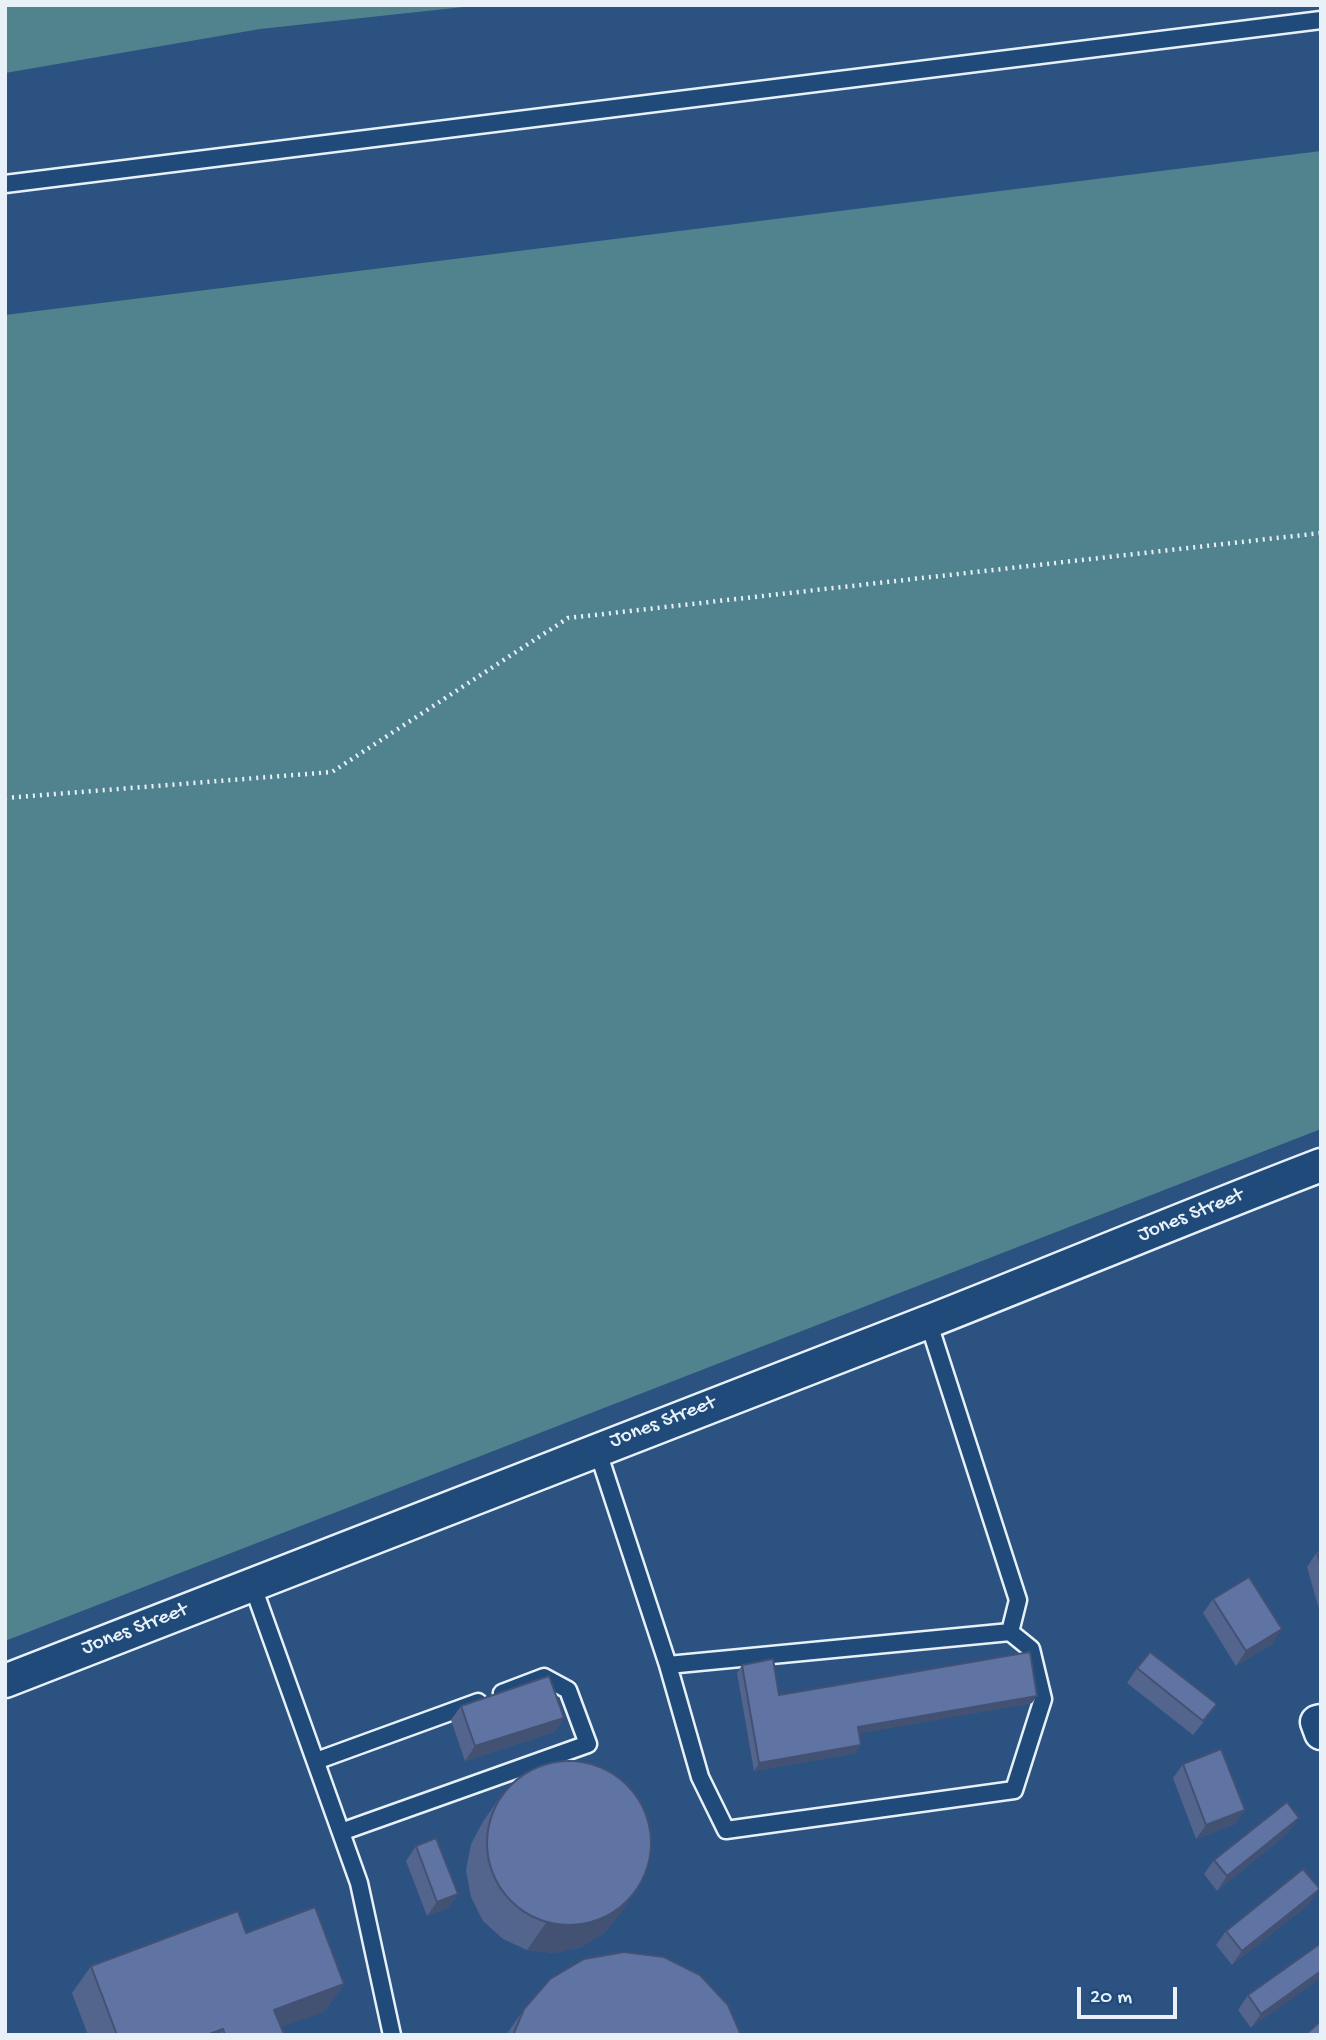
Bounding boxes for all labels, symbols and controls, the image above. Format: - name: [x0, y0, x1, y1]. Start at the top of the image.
- street label: Jones Street: [1135, 1183, 1247, 1249]
- street label: Jones Street: [606, 1391, 720, 1455]
- street label: Jones Street: [78, 1598, 192, 1662]
- scale bar: [1081, 1974, 1181, 2018]
- text: 20 m: [1090, 1986, 1132, 2011]

